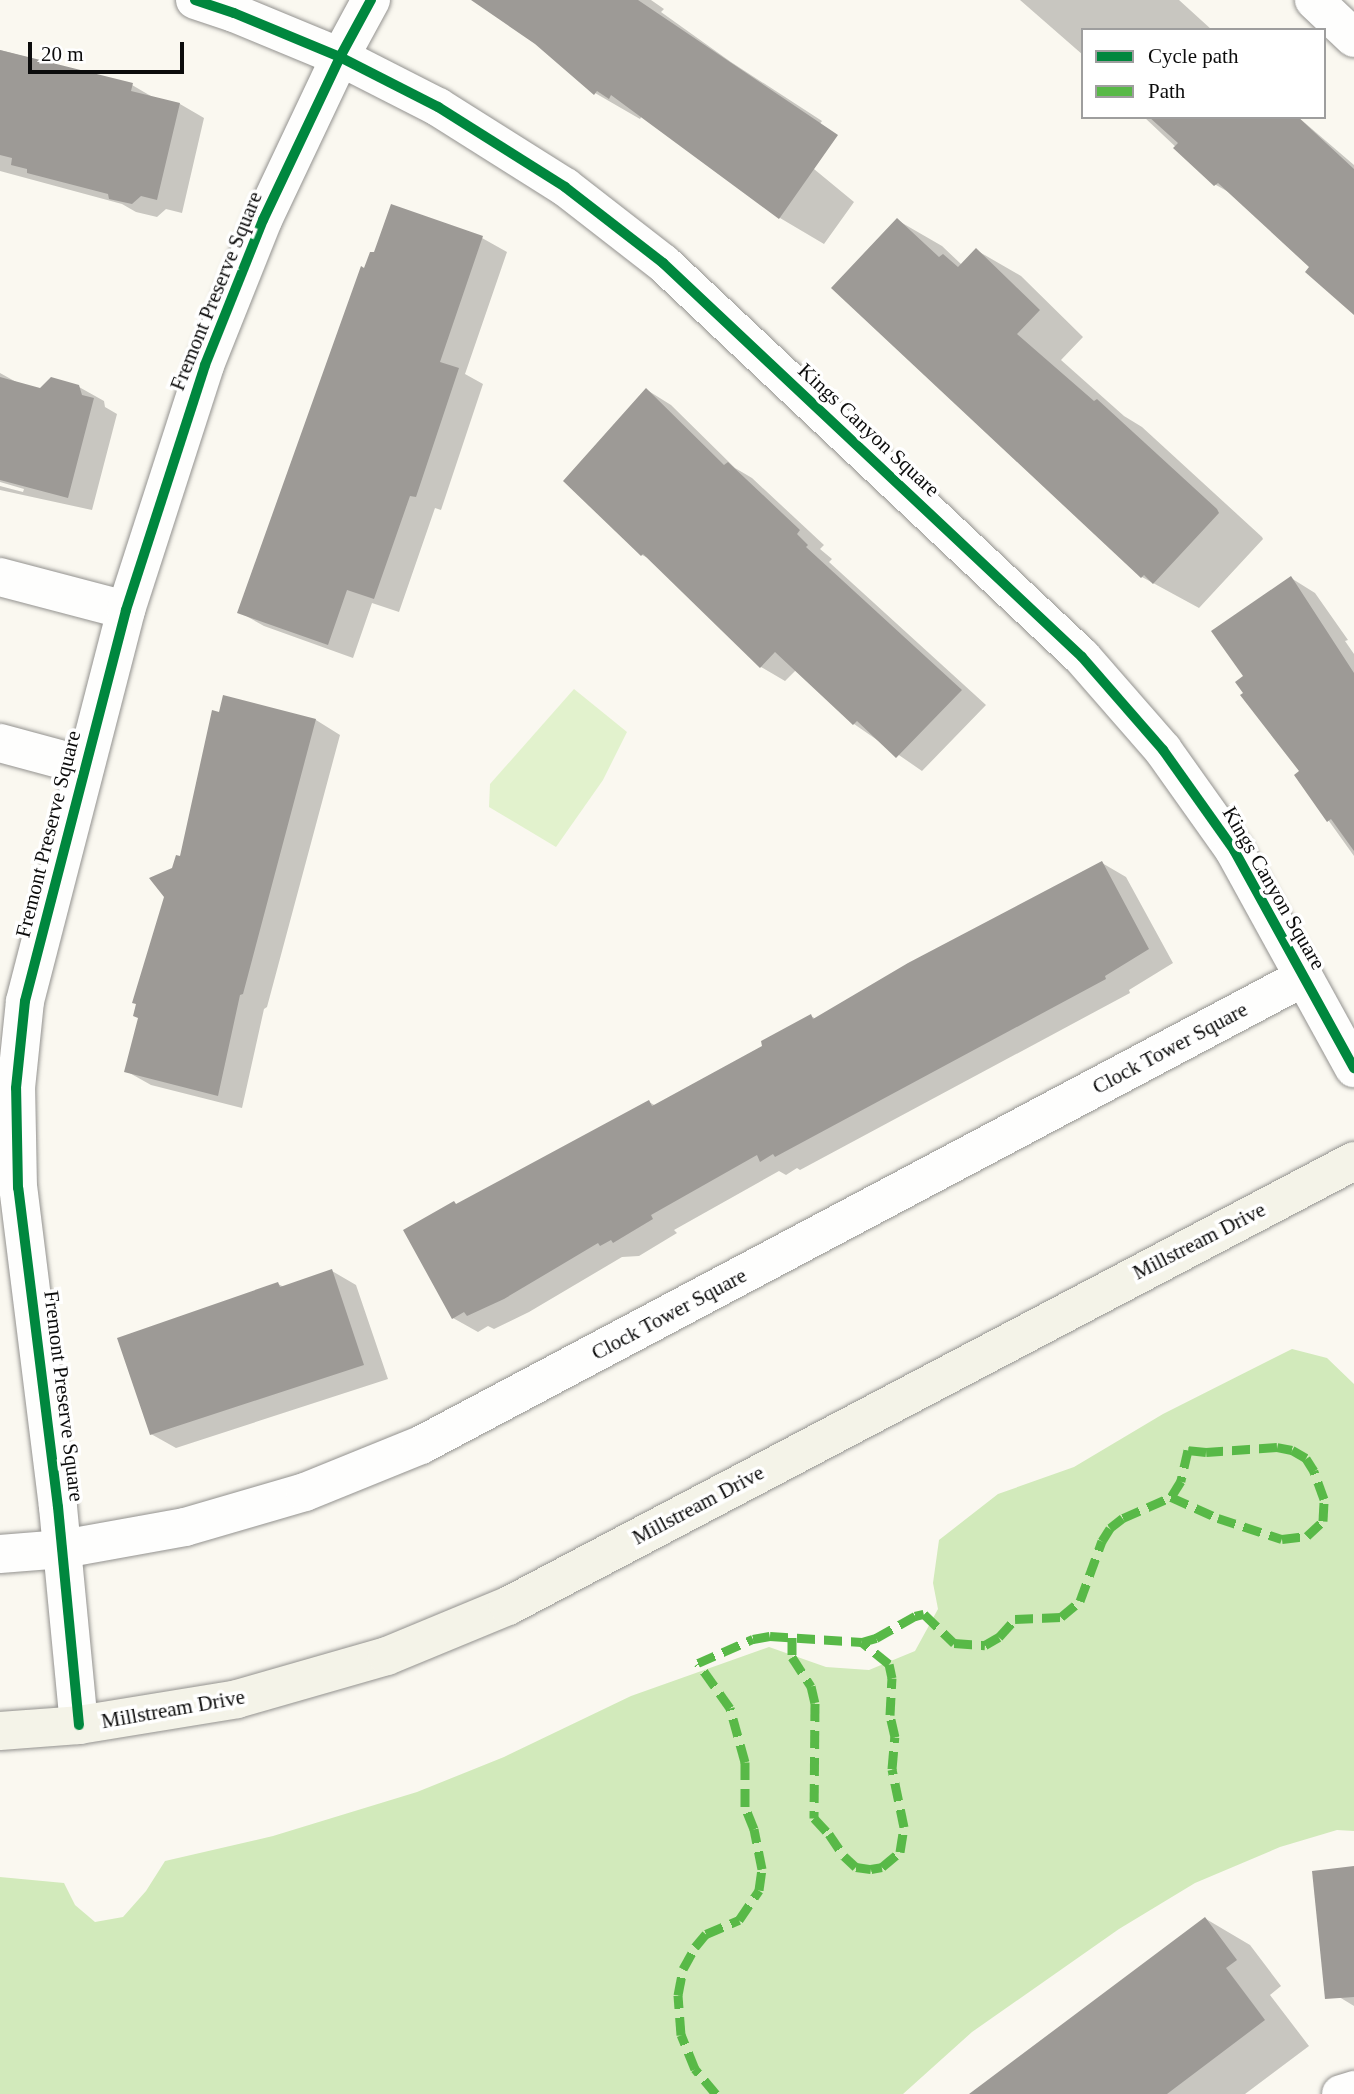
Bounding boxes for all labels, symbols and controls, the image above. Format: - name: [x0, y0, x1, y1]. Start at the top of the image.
- scale bar: [32, 28, 187, 72]
- legend: [1081, 28, 1326, 119]
- text: 20 m: [41, 42, 84, 66]
- text: Cycle path: [1148, 44, 1238, 68]
- text: Path: [1148, 79, 1185, 103]
- street label: Fremont Preserve Square: [165, 188, 267, 394]
- street label: Kings Canyon Square: [793, 358, 945, 502]
- street label: Fremont Preserve Square: [10, 728, 86, 940]
- street label: Kings Canyon Square: [1217, 802, 1331, 974]
- street label: Clock Tower Square: [1088, 996, 1252, 1100]
- street label: Millstream Drive: [1129, 1197, 1269, 1285]
- street label: Clock Tower Square: [587, 1262, 751, 1366]
- street label: Fremont Preserve Square: [39, 1289, 89, 1503]
- street label: Millstream Drive: [628, 1460, 768, 1550]
- street label: Millstream Drive: [99, 1684, 247, 1734]

